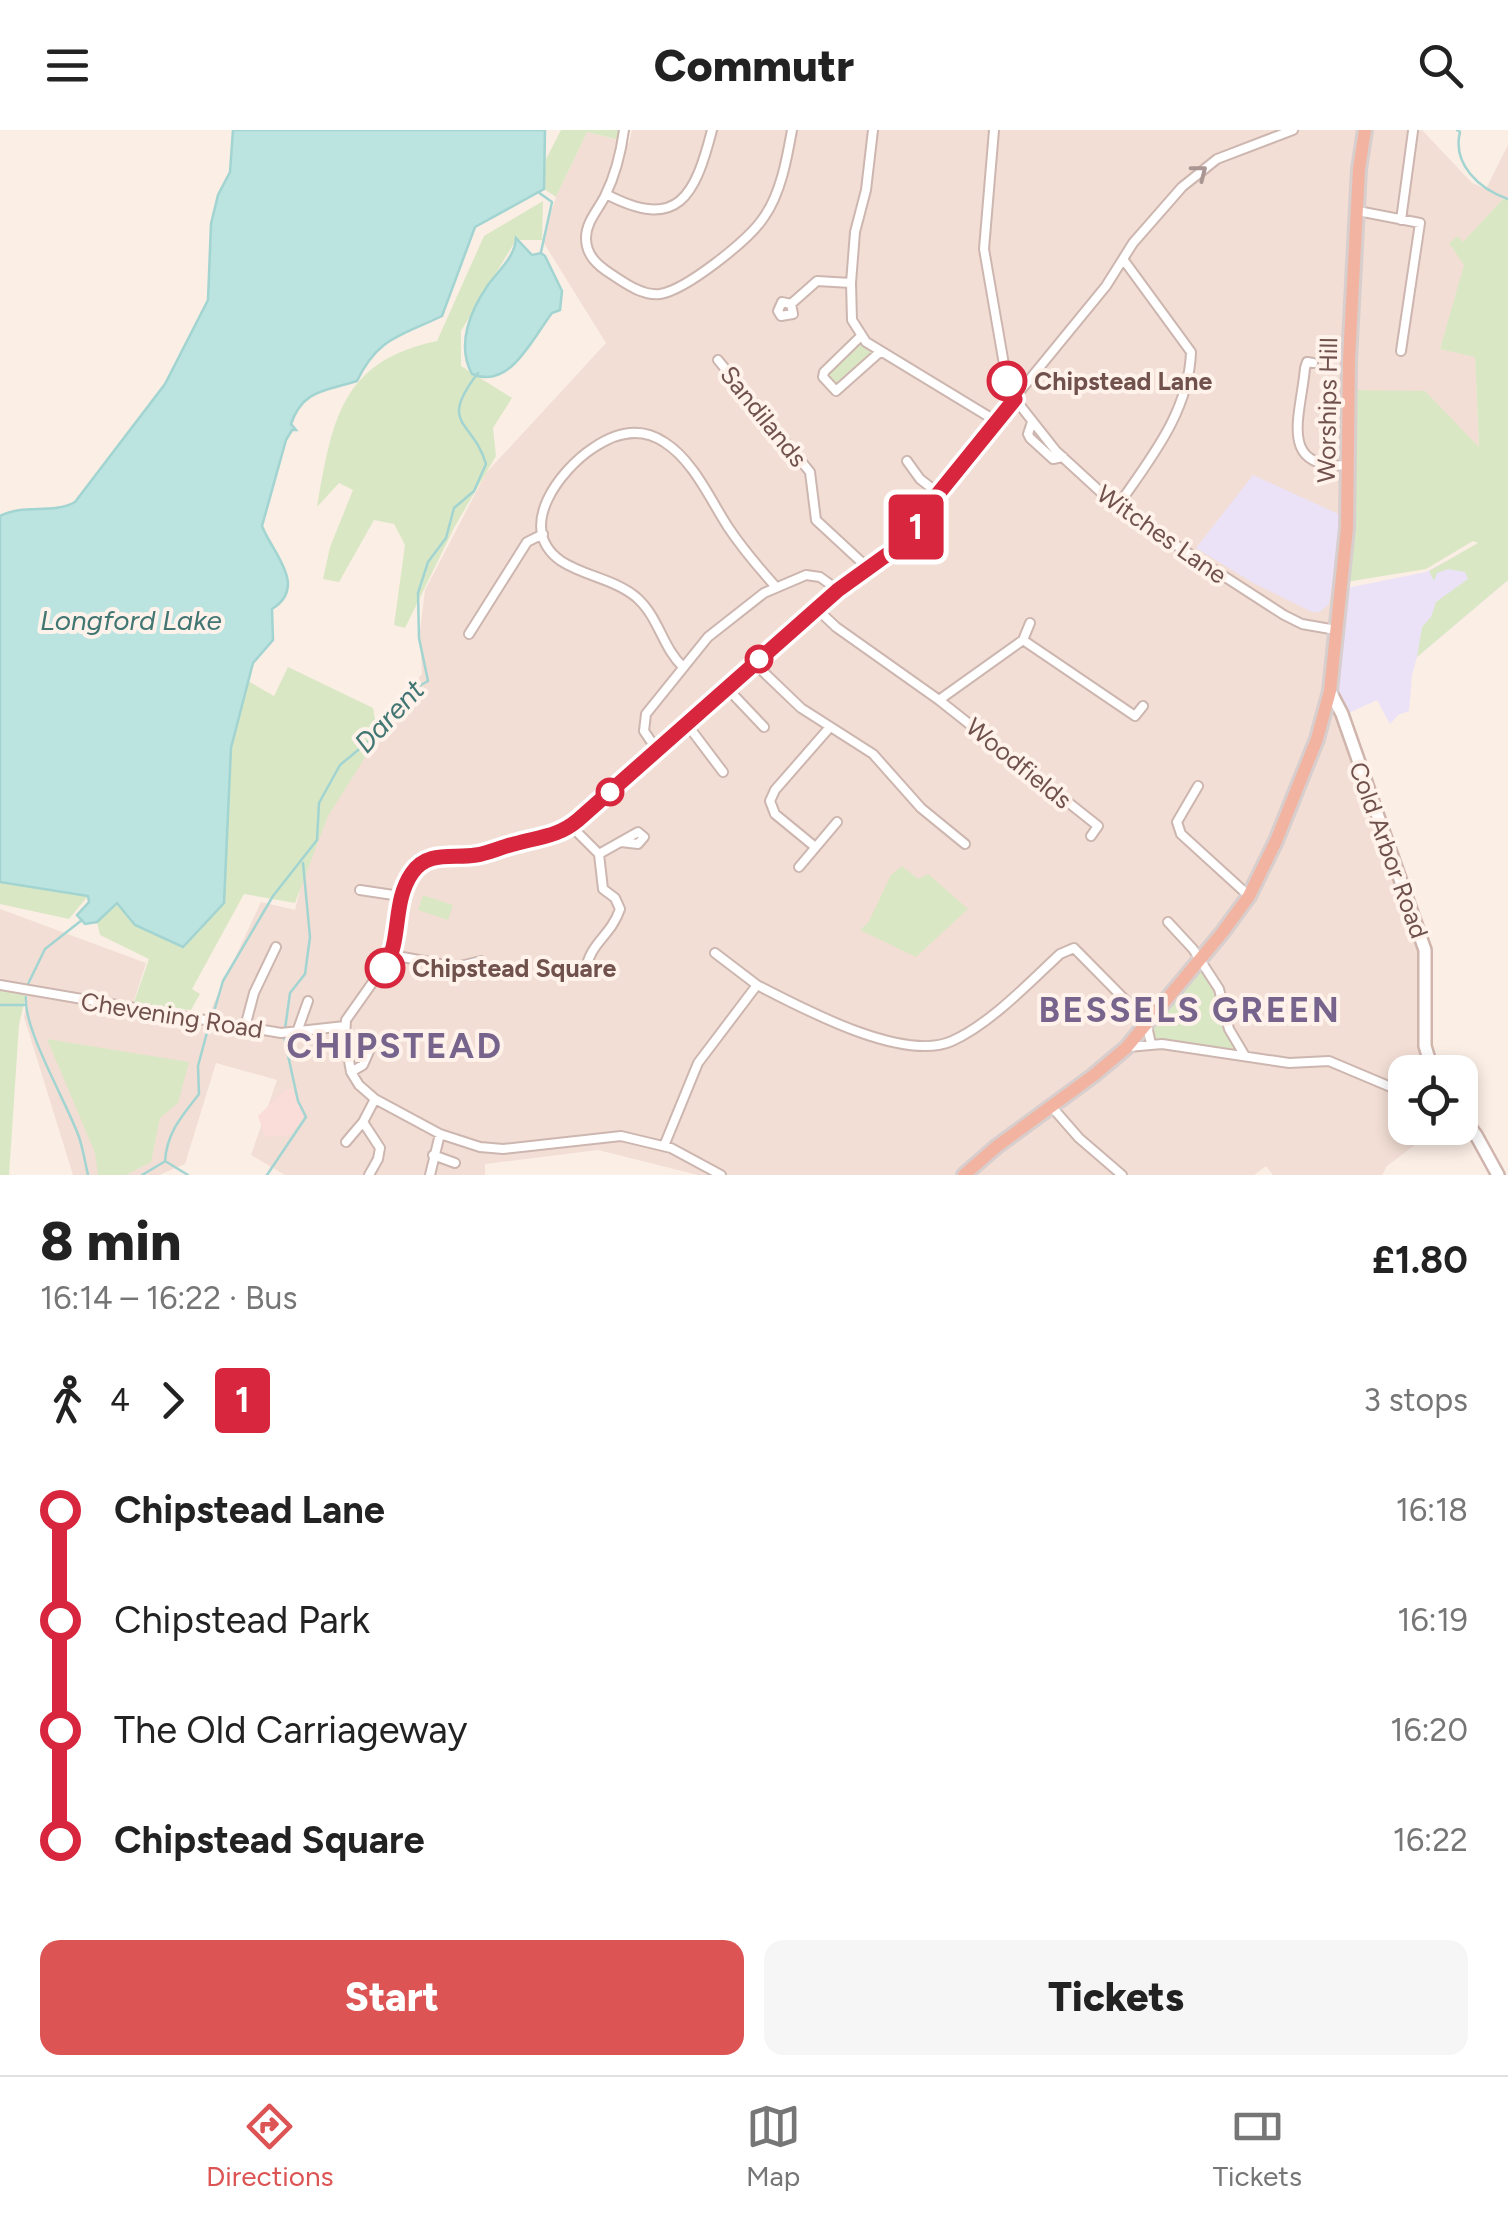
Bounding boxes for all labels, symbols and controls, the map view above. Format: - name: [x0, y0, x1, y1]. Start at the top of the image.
- icon: menu: [40, 38, 95, 93]
- text: Commutr: [654, 38, 854, 92]
- icon: search: [1413, 38, 1468, 93]
- one-way arrow: [1188, 166, 1206, 184]
- street label: Worships Hill: [1311, 337, 1343, 483]
- street label: Sandilands: [714, 360, 814, 472]
- marker: Chipstead Lane: [988, 362, 1026, 400]
- place label: Chipstead Lane: [1034, 366, 1212, 396]
- street label: Witches Lane: [1091, 478, 1233, 590]
- line badge: 1: [884, 494, 948, 560]
- text: 1: [909, 506, 923, 548]
- water label: Longford Lake: [40, 603, 222, 637]
- unlabelled marker: [746, 646, 772, 672]
- water label: Darent: [347, 672, 431, 759]
- street label: Woodfields: [960, 711, 1078, 815]
- street label: Cold Arbor Road: [1343, 758, 1435, 942]
- unlabelled marker: [597, 779, 623, 805]
- marker: Chipstead Square: [366, 949, 404, 987]
- place label: Chipstead Square: [412, 953, 616, 983]
- street label: Chevening Road: [79, 986, 265, 1044]
- district label: BESSELS GREEN: [1039, 989, 1341, 1031]
- district label: CHIPSTEAD: [286, 1025, 504, 1067]
- map controls: [1388, 1055, 1478, 1145]
- button: locate: [1388, 1055, 1478, 1145]
- text: 8 min: [40, 1208, 182, 1274]
- text: £1.80: [1372, 1237, 1468, 1283]
- text: 16:14 – 16:22 · Bus: [40, 1279, 297, 1317]
- icon: walk: [40, 1373, 95, 1428]
- icon: forward: [145, 1373, 200, 1428]
- text: 1: [235, 1379, 250, 1421]
- text: 4: [110, 1381, 130, 1419]
- text: 3 stops: [1363, 1381, 1468, 1419]
- text: Chipstead Lane: [114, 1487, 385, 1533]
- text: 16:18: [1396, 1491, 1468, 1529]
- text: Chipstead Park: [114, 1597, 370, 1643]
- text: 16:19: [1397, 1601, 1468, 1639]
- text: The Old Carriageway: [114, 1707, 467, 1753]
- text: 16:20: [1390, 1711, 1468, 1749]
- text: Chipstead Square: [114, 1817, 424, 1863]
- text: 16:22: [1393, 1821, 1468, 1859]
- button: Start: [40, 1940, 744, 2055]
- button: Tickets: [764, 1940, 1468, 2055]
- tab: Directions: [206, 2099, 334, 2193]
- tab: Map: [746, 2099, 801, 2193]
- tab: Tickets: [1213, 2099, 1302, 2193]

